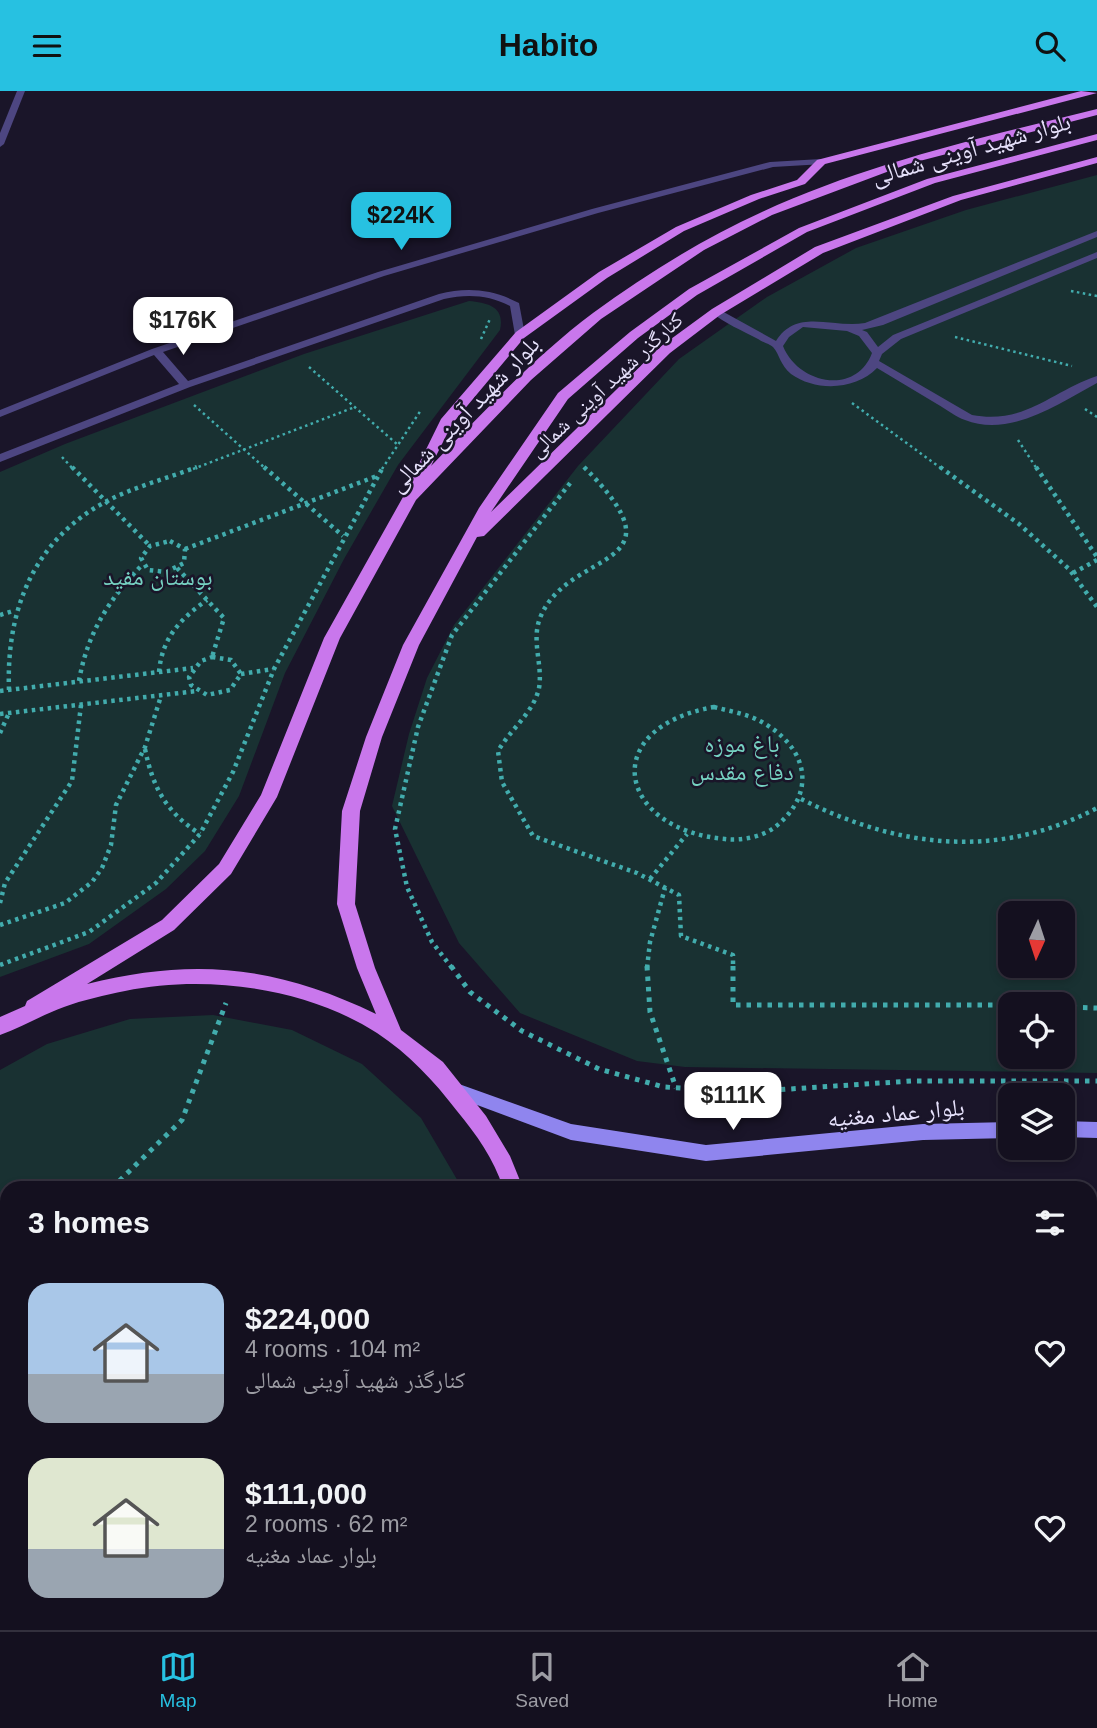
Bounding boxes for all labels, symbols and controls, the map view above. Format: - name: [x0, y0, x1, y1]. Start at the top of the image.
- icon: menu: [28, 27, 66, 65]
- text: Habito: [499, 27, 598, 63]
- icon: search: [1031, 27, 1069, 65]
- street label: بلوار شهید آوینی شمالی: [868, 107, 1074, 191]
- pin: $224K: [352, 193, 450, 252]
- text: $224K: [367, 202, 435, 228]
- pin: $176K: [134, 297, 232, 357]
- text: $176K: [149, 307, 217, 333]
- street label: کنارگذر شهید آوینی شمالی: [524, 307, 689, 463]
- street label: بلوار شهید آوینی شمالی: [382, 330, 546, 498]
- park label: بوستان مفید: [103, 563, 213, 591]
- park label: باغ موزه دفاع مقدس: [690, 730, 794, 787]
- north arrow: [998, 901, 1074, 978]
- map controls: [998, 901, 1075, 1160]
- button: locate: [998, 992, 1075, 1069]
- pin: $111K: [684, 1073, 782, 1132]
- text: $111K: [700, 1082, 766, 1108]
- button: layers: [998, 1083, 1075, 1160]
- street label: بلوار عماد مغنیه: [826, 1093, 966, 1133]
- icon: filters: [1031, 1204, 1069, 1242]
- text: 3 homes: [28, 1206, 150, 1239]
- text: $224,000: [245, 1302, 370, 1335]
- icon: home: [84, 1311, 168, 1395]
- icon: heart: [1031, 1334, 1069, 1372]
- text: 4 rooms · 104 m²: [245, 1336, 420, 1362]
- text: کنارگذر شهید آوینی شمالی: [245, 1367, 465, 1393]
- text: $111,000: [245, 1477, 367, 1510]
- icon: home: [84, 1486, 168, 1570]
- icon: heart: [1031, 1509, 1069, 1547]
- text: 2 rooms · 62 m²: [245, 1511, 407, 1537]
- text: بلوار عماد مغنیه: [245, 1542, 377, 1568]
- tab: Map: [159, 1648, 197, 1712]
- tab: Saved: [515, 1648, 569, 1712]
- tab: Home: [887, 1648, 938, 1712]

